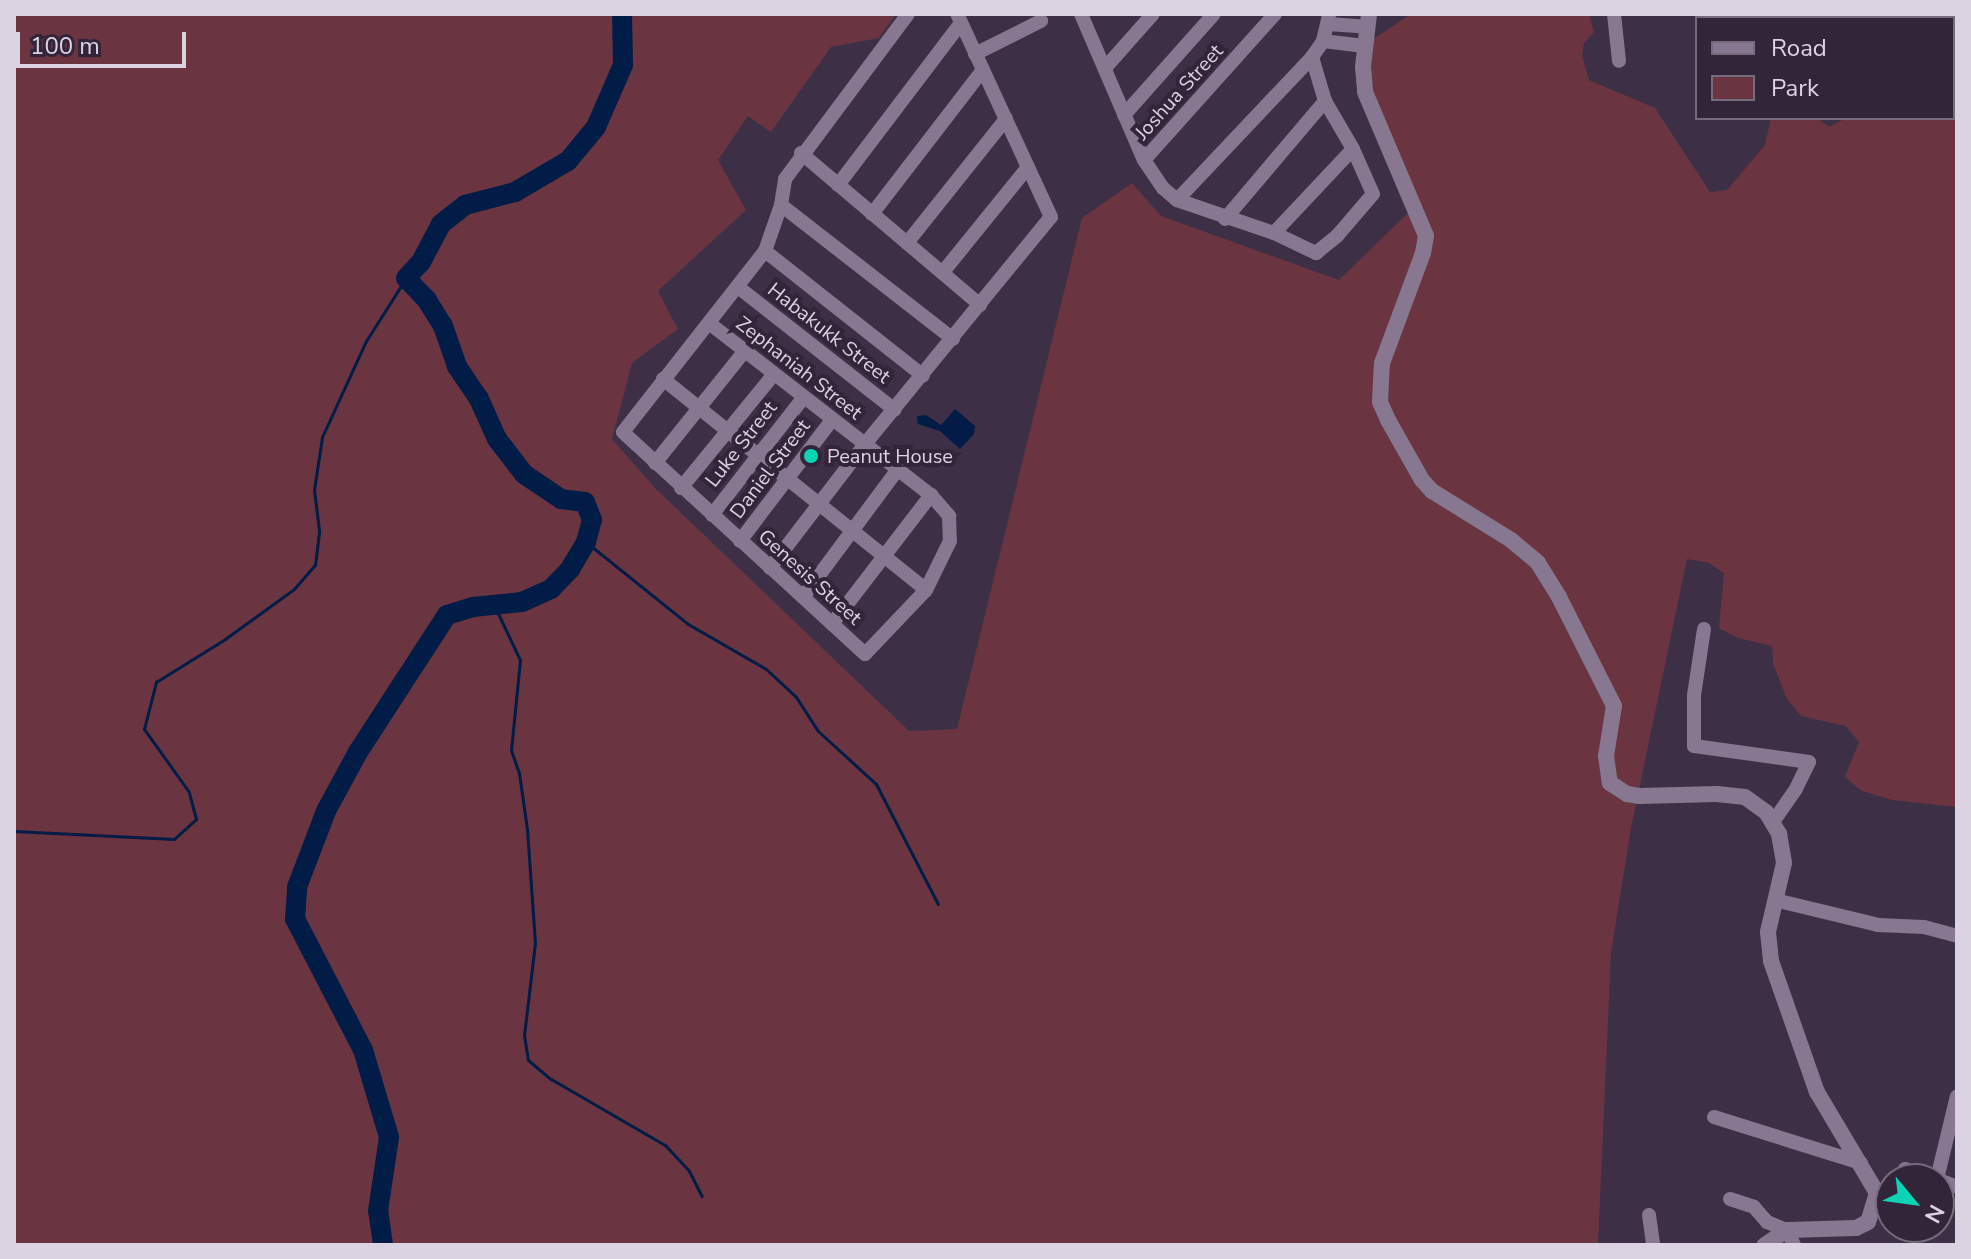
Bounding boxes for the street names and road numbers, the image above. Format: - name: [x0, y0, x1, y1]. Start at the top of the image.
- street label: Joshua Street: [1130, 39, 1228, 145]
- street label: Habakukk Street: [763, 278, 895, 388]
- street label: Zephaniah Street: [731, 311, 867, 425]
- street label: Luke Street: [700, 396, 782, 492]
- street label: Daniel Street: [725, 415, 815, 523]
- street label: Genesis Street: [753, 524, 867, 630]

